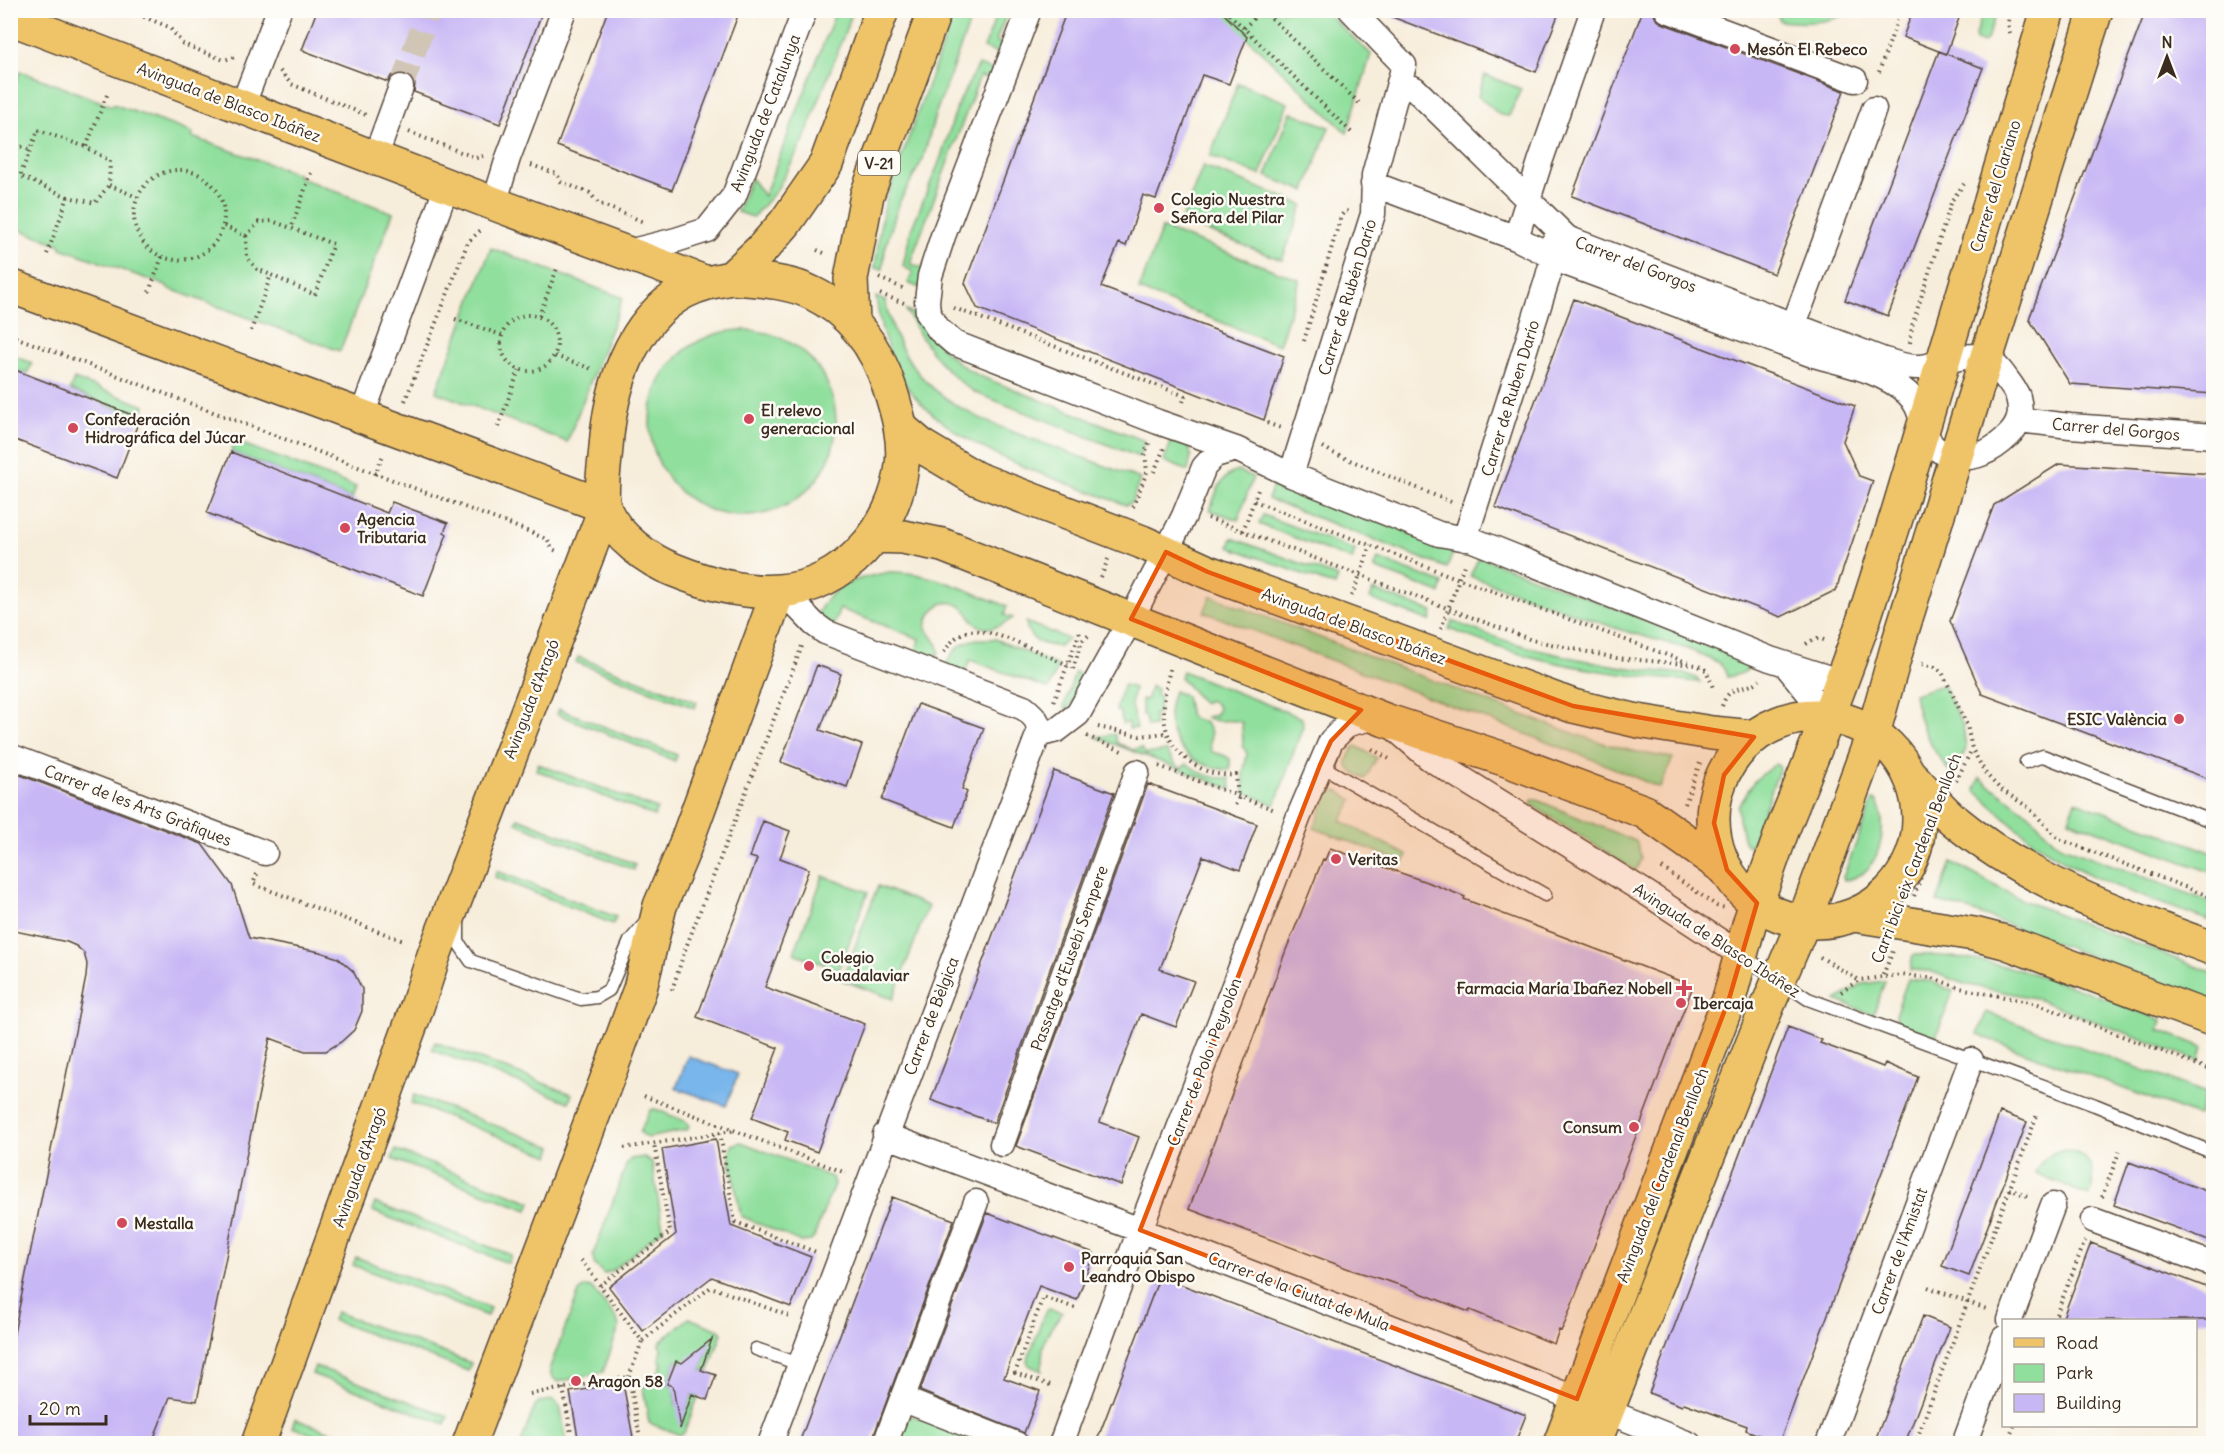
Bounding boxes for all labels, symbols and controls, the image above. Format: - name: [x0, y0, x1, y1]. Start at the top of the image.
- north arrow: [2137, 27, 2197, 87]
- street label: Avinguda de Catalunya: [726, 31, 804, 195]
- text: N: [2161, 32, 2173, 52]
- place label: Mesón El Rebeco: [1747, 39, 1868, 59]
- marker: Mesón El Rebeco: [1728, 42, 1742, 56]
- street label: Avinguda de Blasco Ibáñez: [134, 58, 324, 146]
- street label: Carrer del Clariano: [1965, 117, 2025, 255]
- road number: V-21: [858, 151, 900, 175]
- place label: Colegio Nuestra Señora del Pilar: [1171, 189, 1285, 227]
- marker: Colegio Nuestra Señora del Pilar: [1152, 201, 1166, 215]
- street label: Carrer de Rubén Darío: [1314, 216, 1380, 378]
- street label: Carrer del Gorgos: [1572, 232, 1700, 296]
- street label: Carrer de Ruben Darío: [1477, 317, 1543, 479]
- place label: El relevo generacional: [761, 400, 855, 439]
- place label: Confederación Hidrográfica del Júcar: [85, 409, 246, 448]
- marker: El relevo generacional: [742, 412, 756, 426]
- street label: Carrer del Gorgos: [2051, 413, 2181, 445]
- marker: Confederación Hidrográfica del Júcar: [66, 421, 80, 435]
- place label: Agencia Tributaria: [357, 509, 426, 547]
- marker: Agencia Tributaria: [338, 521, 352, 535]
- street label: Avinguda de Blasco Ibáñez: [1259, 583, 1449, 669]
- street label: Avinguda d'Aragó: [499, 636, 563, 762]
- place label: ESIC València: [2067, 709, 2167, 729]
- marker: ESIC València: [2172, 712, 2186, 726]
- street label: Carri bici eix Cardenal Benlloch: [1867, 750, 1965, 966]
- street label: Carrer de les Arts Gràfiques: [41, 760, 235, 850]
- place label: Veritas: [1348, 849, 1398, 869]
- marker: Veritas: [1329, 852, 1343, 866]
- street label: Passatge d'Eusebi Sempere: [1026, 863, 1112, 1053]
- street label: Avinguda de Blasco Ibáñez: [1630, 879, 1804, 1002]
- place label: Colegio Guadalaviar: [821, 947, 910, 985]
- street label: Carrer de Bèlgica: [899, 954, 963, 1078]
- marker: Colegio Guadalaviar: [802, 959, 816, 973]
- street label: Carrer de Polo i Peyrolón: [1163, 975, 1245, 1149]
- place label: Farmacia María Ibañez Nobell: [1456, 978, 1672, 998]
- marker: Farmacia María Ibañez Nobell: [1677, 981, 1691, 995]
- place label: Ibercaja: [1693, 993, 1754, 1013]
- marker: Ibercaja: [1674, 996, 1688, 1010]
- street label: Avinguda del Cardenal Benlloch: [1612, 1065, 1712, 1285]
- street label: Avinguda d'Aragó: [328, 1104, 390, 1230]
- place label: Consum: [1563, 1117, 1622, 1137]
- marker: Consum: [1627, 1120, 1641, 1134]
- street label: Carrer de l'Amistat: [1867, 1184, 1932, 1317]
- place label: Mestalla: [134, 1213, 194, 1233]
- marker: Mestalla: [115, 1216, 129, 1230]
- street label: Carrer de la Ciutat de Mula: [1205, 1247, 1393, 1335]
- place label: Parroquia San Leandro Obispo: [1081, 1248, 1195, 1287]
- marker: Parroquia San Leandro Obispo: [1062, 1260, 1076, 1274]
- legend: [2002, 1319, 2197, 1427]
- text: Road: [2056, 1331, 2099, 1354]
- text: Park: [2056, 1361, 2093, 1384]
- place label: Aragon 58: [588, 1371, 663, 1392]
- marker: Aragon 58: [569, 1374, 583, 1388]
- scale bar: [30, 1388, 106, 1426]
- text: Building: [2056, 1391, 2121, 1414]
- text: 20 m: [39, 1397, 81, 1420]

